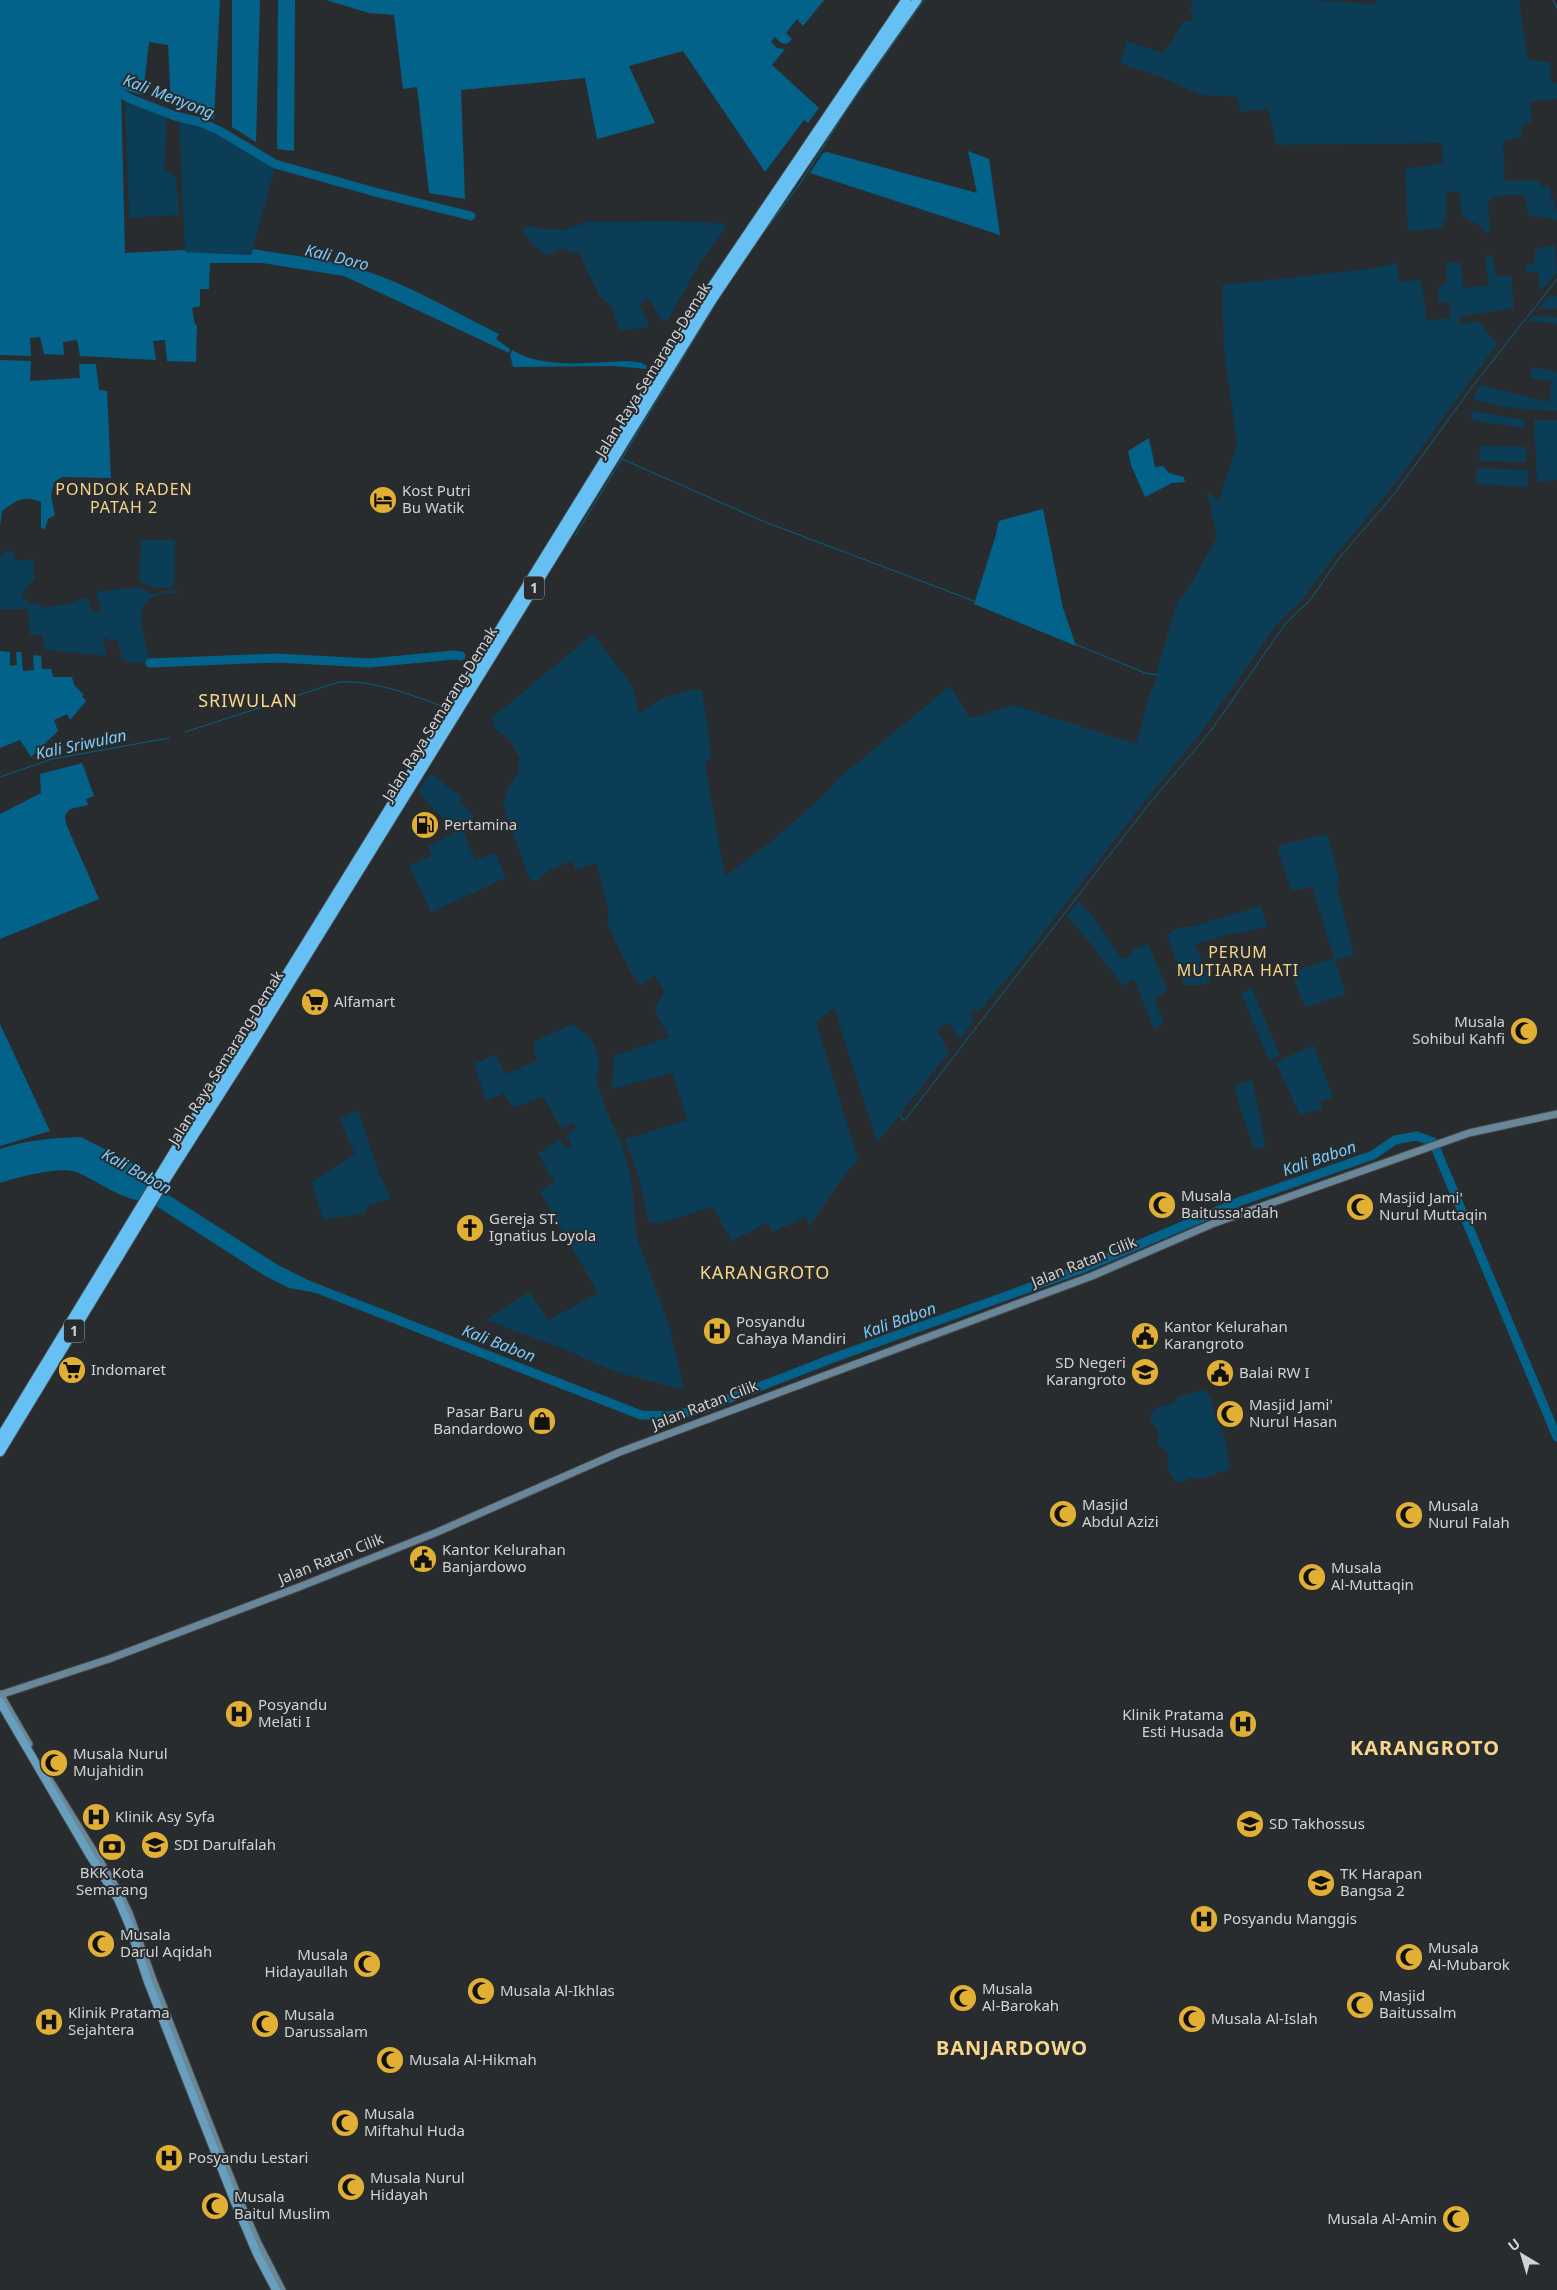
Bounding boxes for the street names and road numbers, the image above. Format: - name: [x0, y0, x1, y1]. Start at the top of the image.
- street label: Jalan Raya Semarang-Demak: [589, 278, 714, 462]
- road number: 1: [524, 576, 544, 600]
- street label: Jalan Raya Semarang-Demak: [376, 622, 501, 806]
- street label: Jalan Raya Semarang-Demak: [162, 966, 287, 1150]
- street label: Jalan Ratan Cilik: [1026, 1231, 1139, 1292]
- road number: 1: [64, 1320, 84, 1342]
- street label: Jalan Ratan Cilik: [647, 1375, 760, 1434]
- street label: Jalan Ratan Cilik: [273, 1528, 386, 1589]

